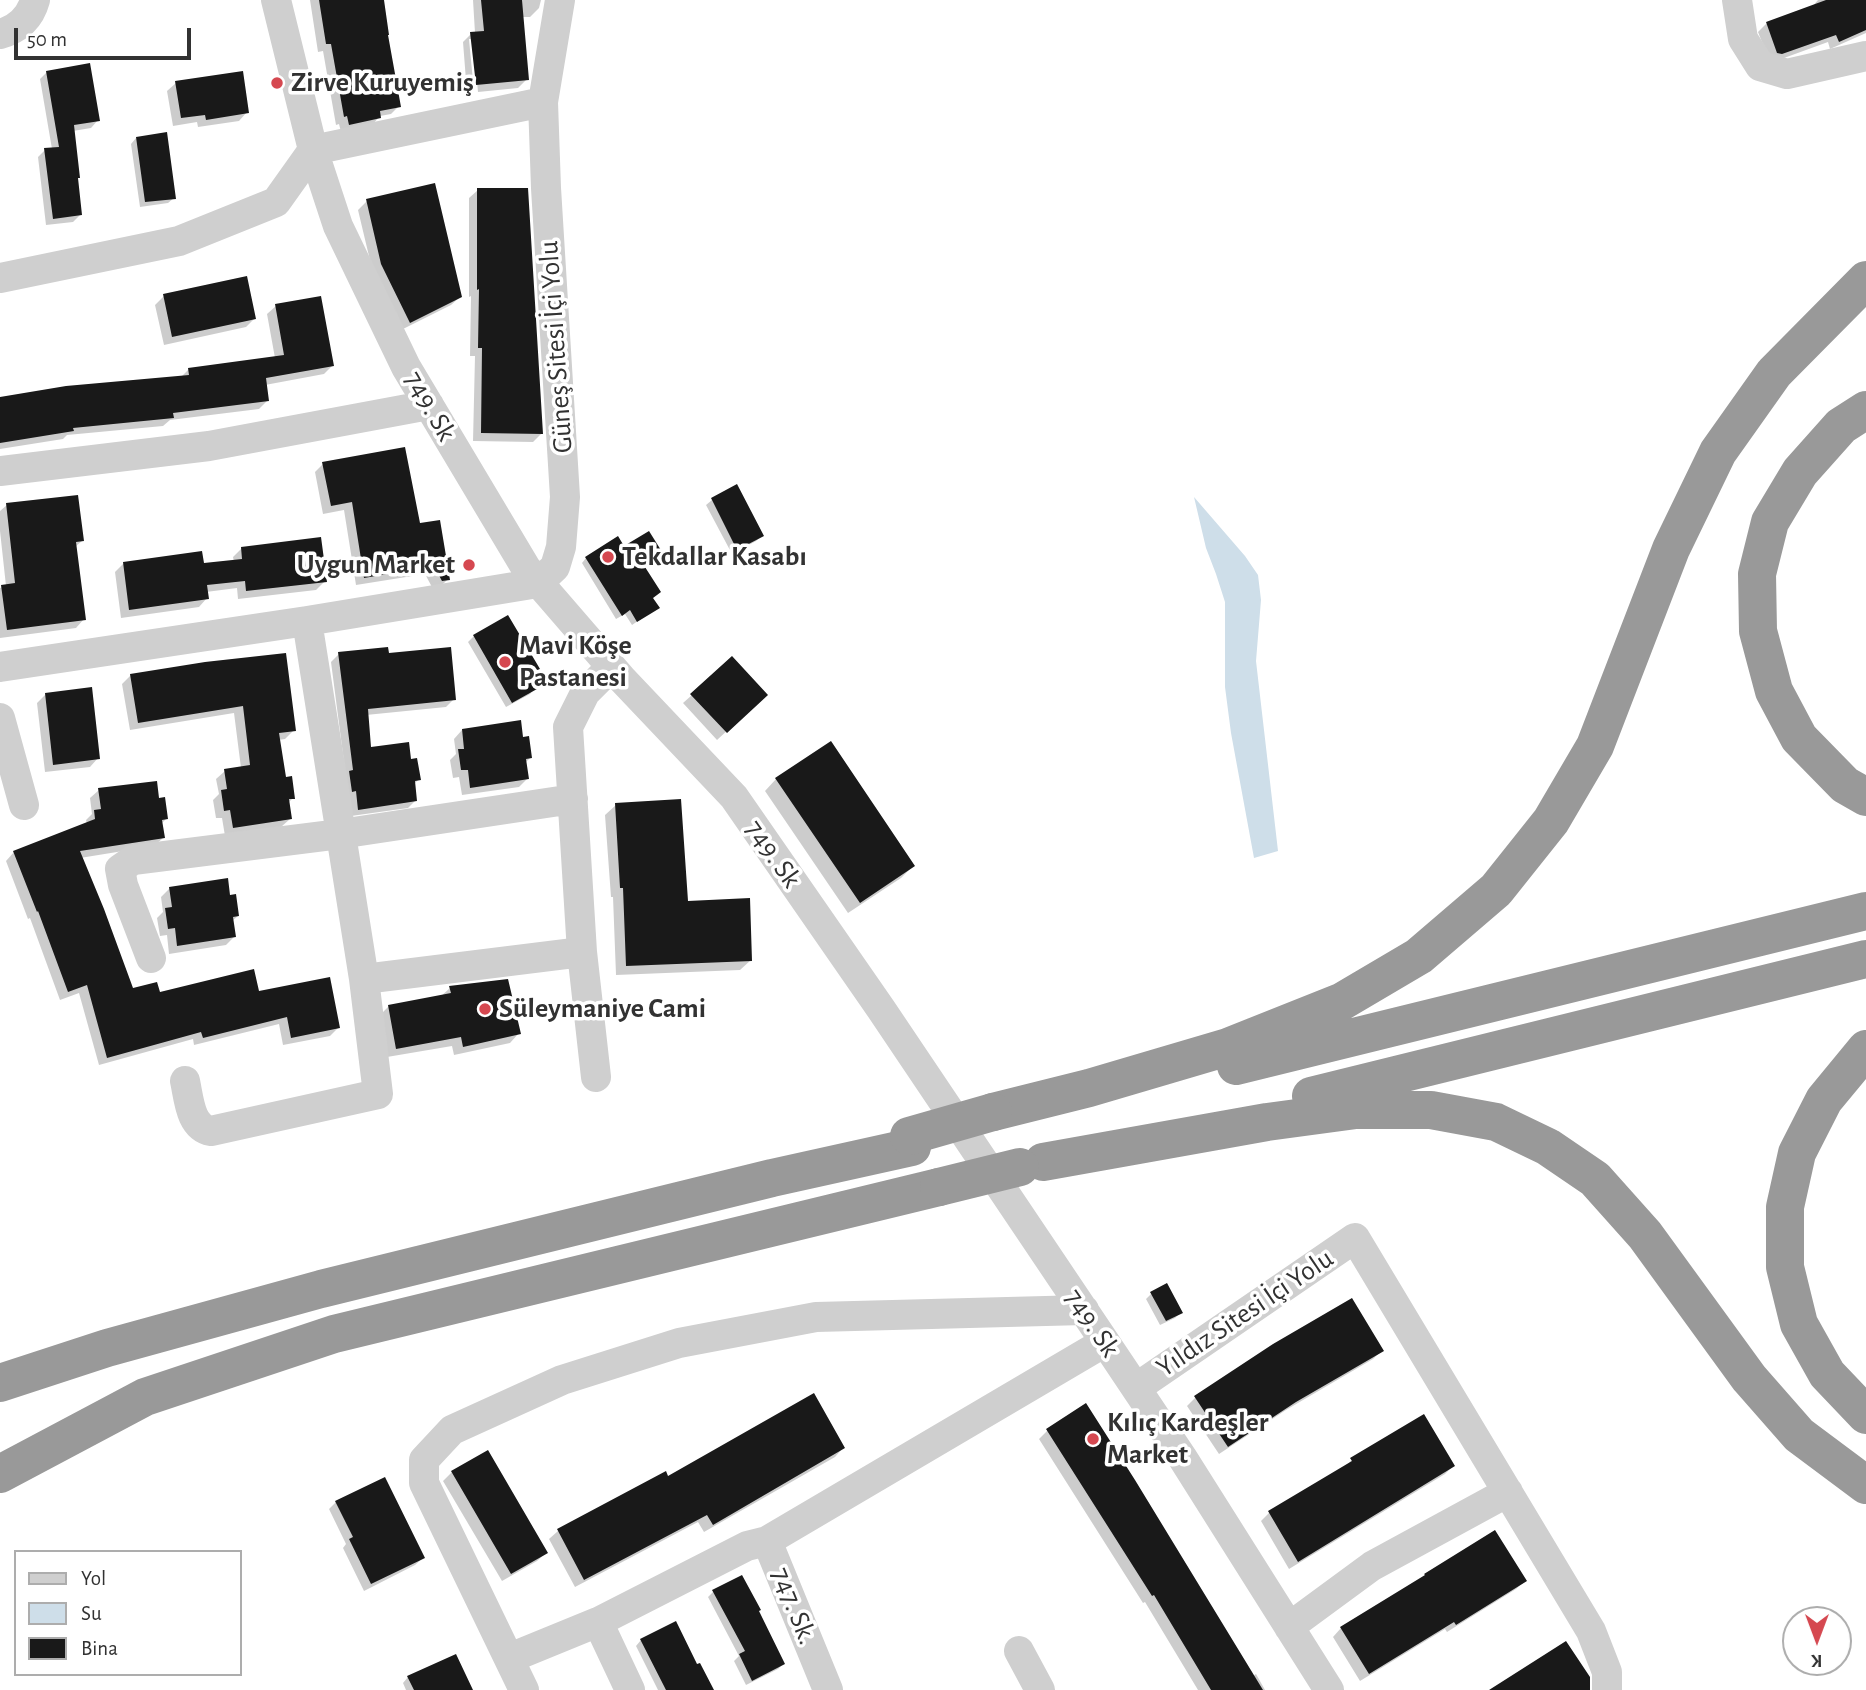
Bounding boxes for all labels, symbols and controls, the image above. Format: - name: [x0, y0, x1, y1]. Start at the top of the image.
- scale bar: [18, 14, 194, 58]
- text: 50 m: [27, 29, 67, 50]
- place label: Zirve Kuruyemiş: [291, 66, 474, 100]
- marker: Zirve Kuruyemiş: [269, 75, 285, 91]
- street label: Güneş Sitesi İçi Yolu: [532, 240, 580, 454]
- street label: 749. Sk: [397, 365, 463, 447]
- place label: Tekdallar Kasabı: [622, 540, 807, 574]
- place label: Uygun Market: [297, 548, 455, 582]
- marker: Tekdallar Kasabı: [600, 549, 616, 565]
- marker: Uygun Market: [461, 557, 477, 573]
- place label: Mavi Köşe Pastanesi: [519, 629, 632, 695]
- marker: Mavi Köşe Pastanesi: [497, 654, 513, 670]
- street label: 749. Sk: [738, 814, 808, 894]
- place label: Süleymaniye Cami: [499, 992, 706, 1026]
- marker: Süleymaniye Cami: [477, 1001, 493, 1017]
- street label: Yıldız Sitesi İçi Yolu: [1150, 1241, 1340, 1385]
- street label: 749. Sk: [1057, 1283, 1127, 1363]
- place label: Kılıç Kardeşler Market: [1107, 1406, 1268, 1472]
- marker: Kılıç Kardeşler Market: [1085, 1431, 1101, 1447]
- legend: [14, 1550, 242, 1676]
- street label: 747. Sk.: [763, 1563, 825, 1649]
- text: Yol: [81, 1568, 106, 1589]
- text: Su: [81, 1603, 102, 1624]
- north arrow: [1782, 1606, 1852, 1676]
- text: Bina: [81, 1638, 118, 1659]
- text: K: [1811, 1651, 1823, 1670]

